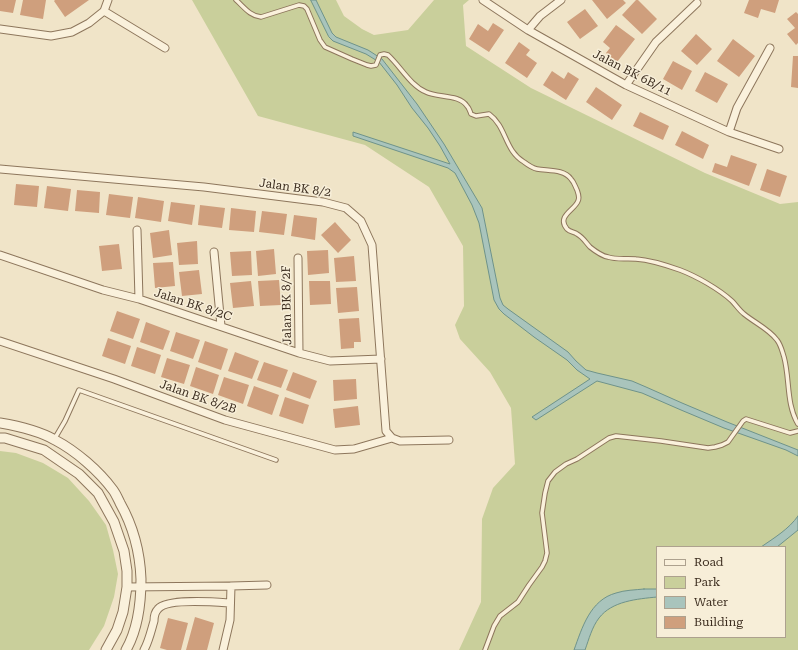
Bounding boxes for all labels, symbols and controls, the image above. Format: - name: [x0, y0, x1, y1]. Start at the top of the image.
- street label: Jalan BK 6B/11: [590, 47, 674, 99]
- street label: Jalan BK 8/2: [258, 176, 332, 200]
- street label: Jalan BK 8/2F: [279, 265, 295, 345]
- street label: Jalan BK 8/2C: [152, 286, 234, 324]
- street label: Jalan BK 8/2B: [158, 377, 238, 417]
- legend: [656, 546, 786, 638]
- text: Road: [694, 555, 723, 569]
- text: Park: [694, 575, 720, 589]
- text: Water: [694, 595, 728, 609]
- text: Building: [694, 615, 743, 629]

